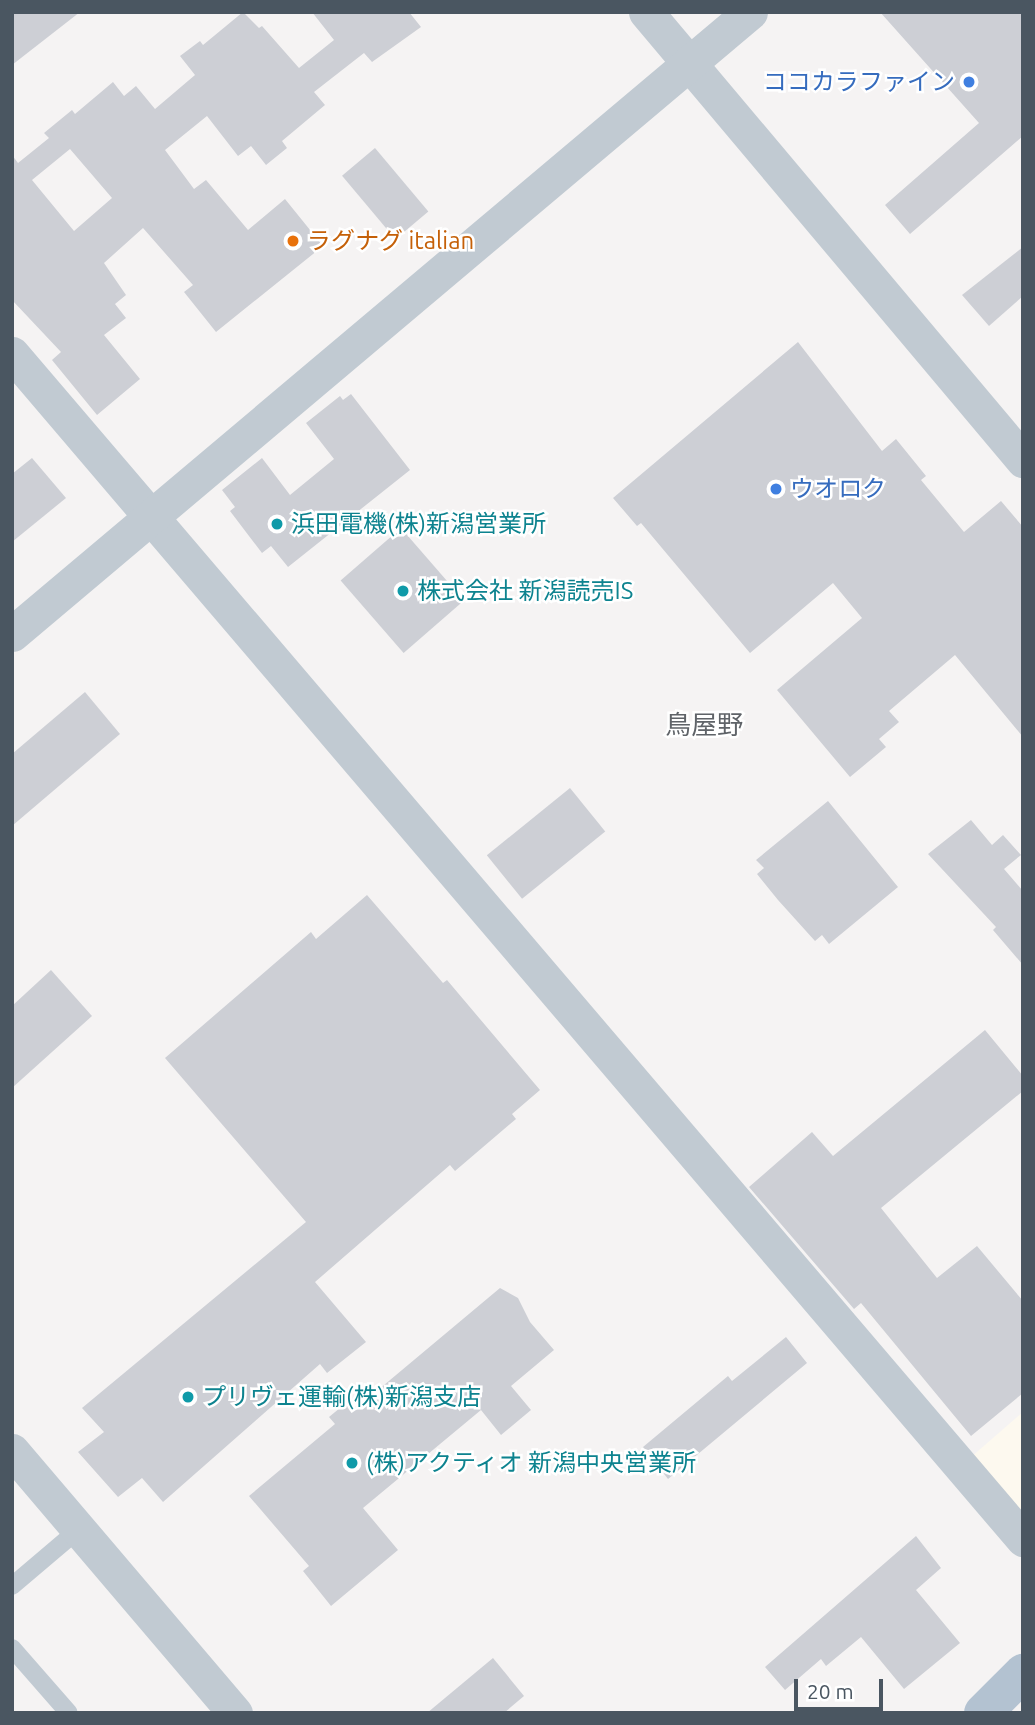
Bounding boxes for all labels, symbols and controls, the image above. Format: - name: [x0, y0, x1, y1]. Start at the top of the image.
- place label: ココカラファイン: [763, 68, 955, 96]
- marker: ココカラファイン: [961, 74, 977, 90]
- place label: ラグナグ italian: [307, 227, 474, 255]
- marker: ラグナグ italian: [285, 233, 301, 249]
- place label: ウオロク: [790, 475, 886, 503]
- marker: ウオロク: [768, 481, 784, 497]
- place label: 浜田電機(株)新潟営業所: [291, 510, 546, 538]
- marker: 浜田電機(株)新潟営業所: [269, 516, 285, 532]
- place label: 株式会社 新潟読売IS: [417, 577, 633, 605]
- marker: 株式会社 新潟読売IS: [395, 583, 411, 599]
- district label: 鳥屋野: [665, 709, 743, 741]
- place label: プリヴェ運輸(株)新潟支店: [202, 1383, 481, 1411]
- marker: プリヴェ運輸(株)新潟支店: [180, 1389, 196, 1405]
- place label: (株)アクティオ 新潟中央営業所: [366, 1449, 699, 1477]
- marker: (株)アクティオ 新潟中央営業所: [344, 1455, 360, 1471]
- scale bar: [797, 1666, 886, 1710]
- text: 20 m: [807, 1679, 854, 1703]

